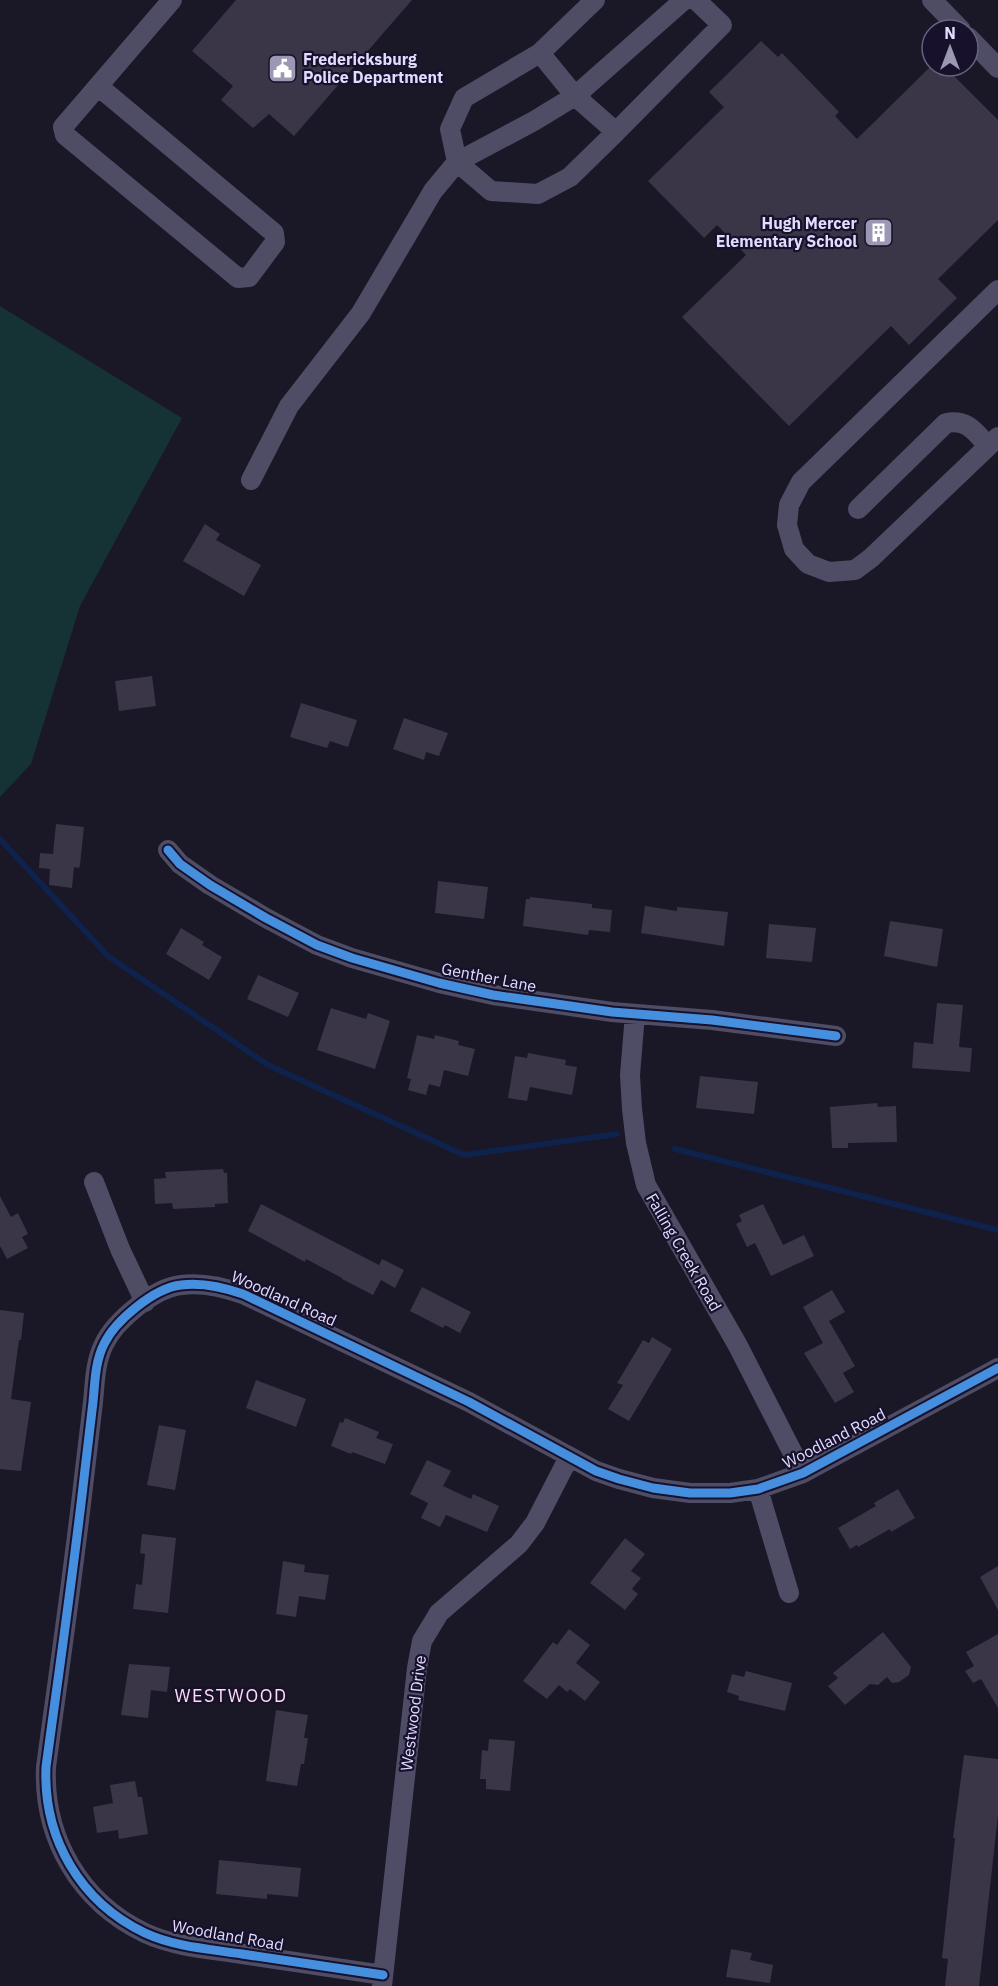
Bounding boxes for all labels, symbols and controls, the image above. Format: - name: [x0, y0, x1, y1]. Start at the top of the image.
- north arrow: [920, 18, 980, 78]
- text: N: [944, 23, 956, 43]
- place label: Fredericksburg Police Department: [303, 49, 443, 87]
- public building icon: Fredericksburg Police Department: [266, 52, 298, 84]
- place label: Hugh Mercer Elementary School: [716, 213, 858, 251]
- building icon: Hugh Mercer Elementary School: [862, 216, 894, 248]
- street label: Genther Lane: [440, 958, 539, 996]
- street label: Falling Creek Road: [642, 1189, 726, 1315]
- street label: Woodland Road: [228, 1266, 340, 1330]
- street label: Woodland Road: [779, 1403, 889, 1473]
- street label: Westwood Drive: [396, 1654, 430, 1772]
- district label: WESTWOOD: [175, 1684, 287, 1707]
- street label: Woodland Road: [171, 1915, 285, 1955]

